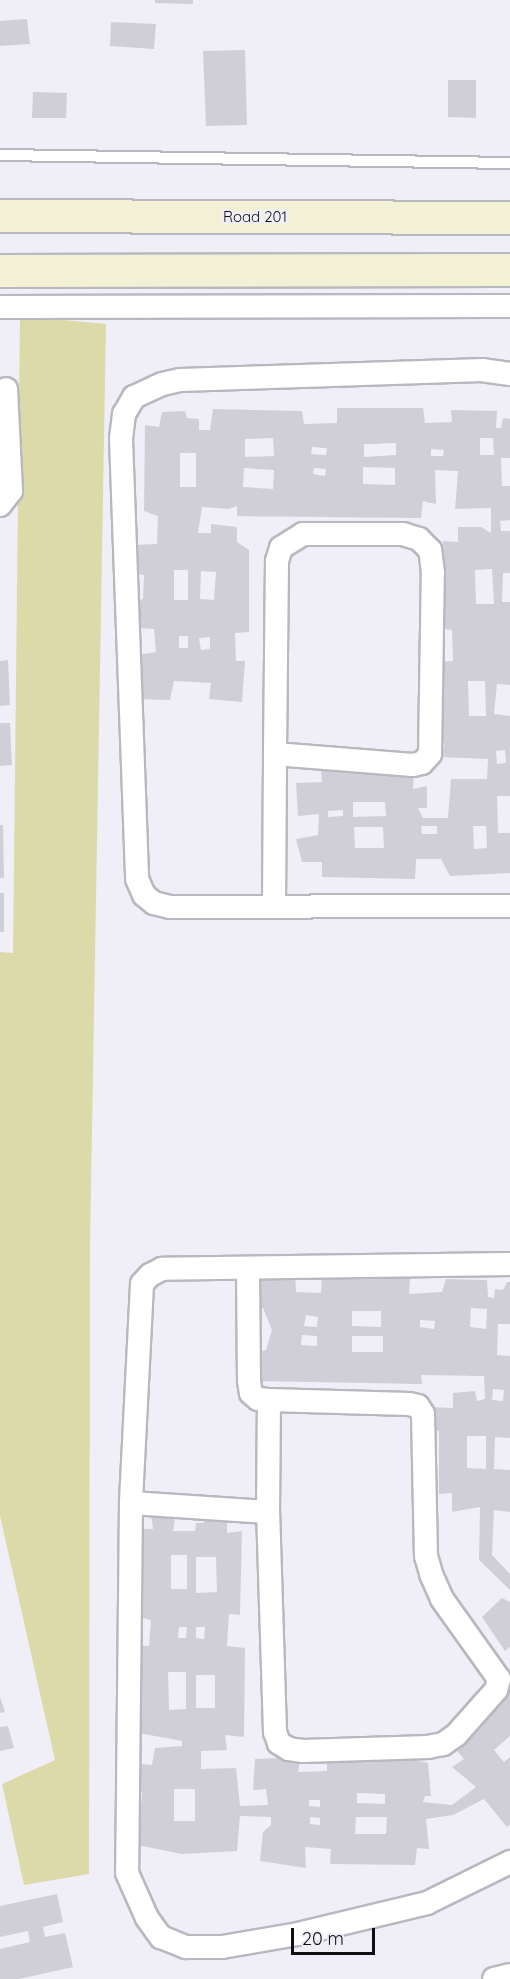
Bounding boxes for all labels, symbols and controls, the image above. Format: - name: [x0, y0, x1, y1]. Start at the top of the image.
- street label: Road 201: [223, 208, 287, 226]
- scale bar: [294, 1916, 378, 1954]
- text: 20 m: [302, 1927, 344, 1950]

